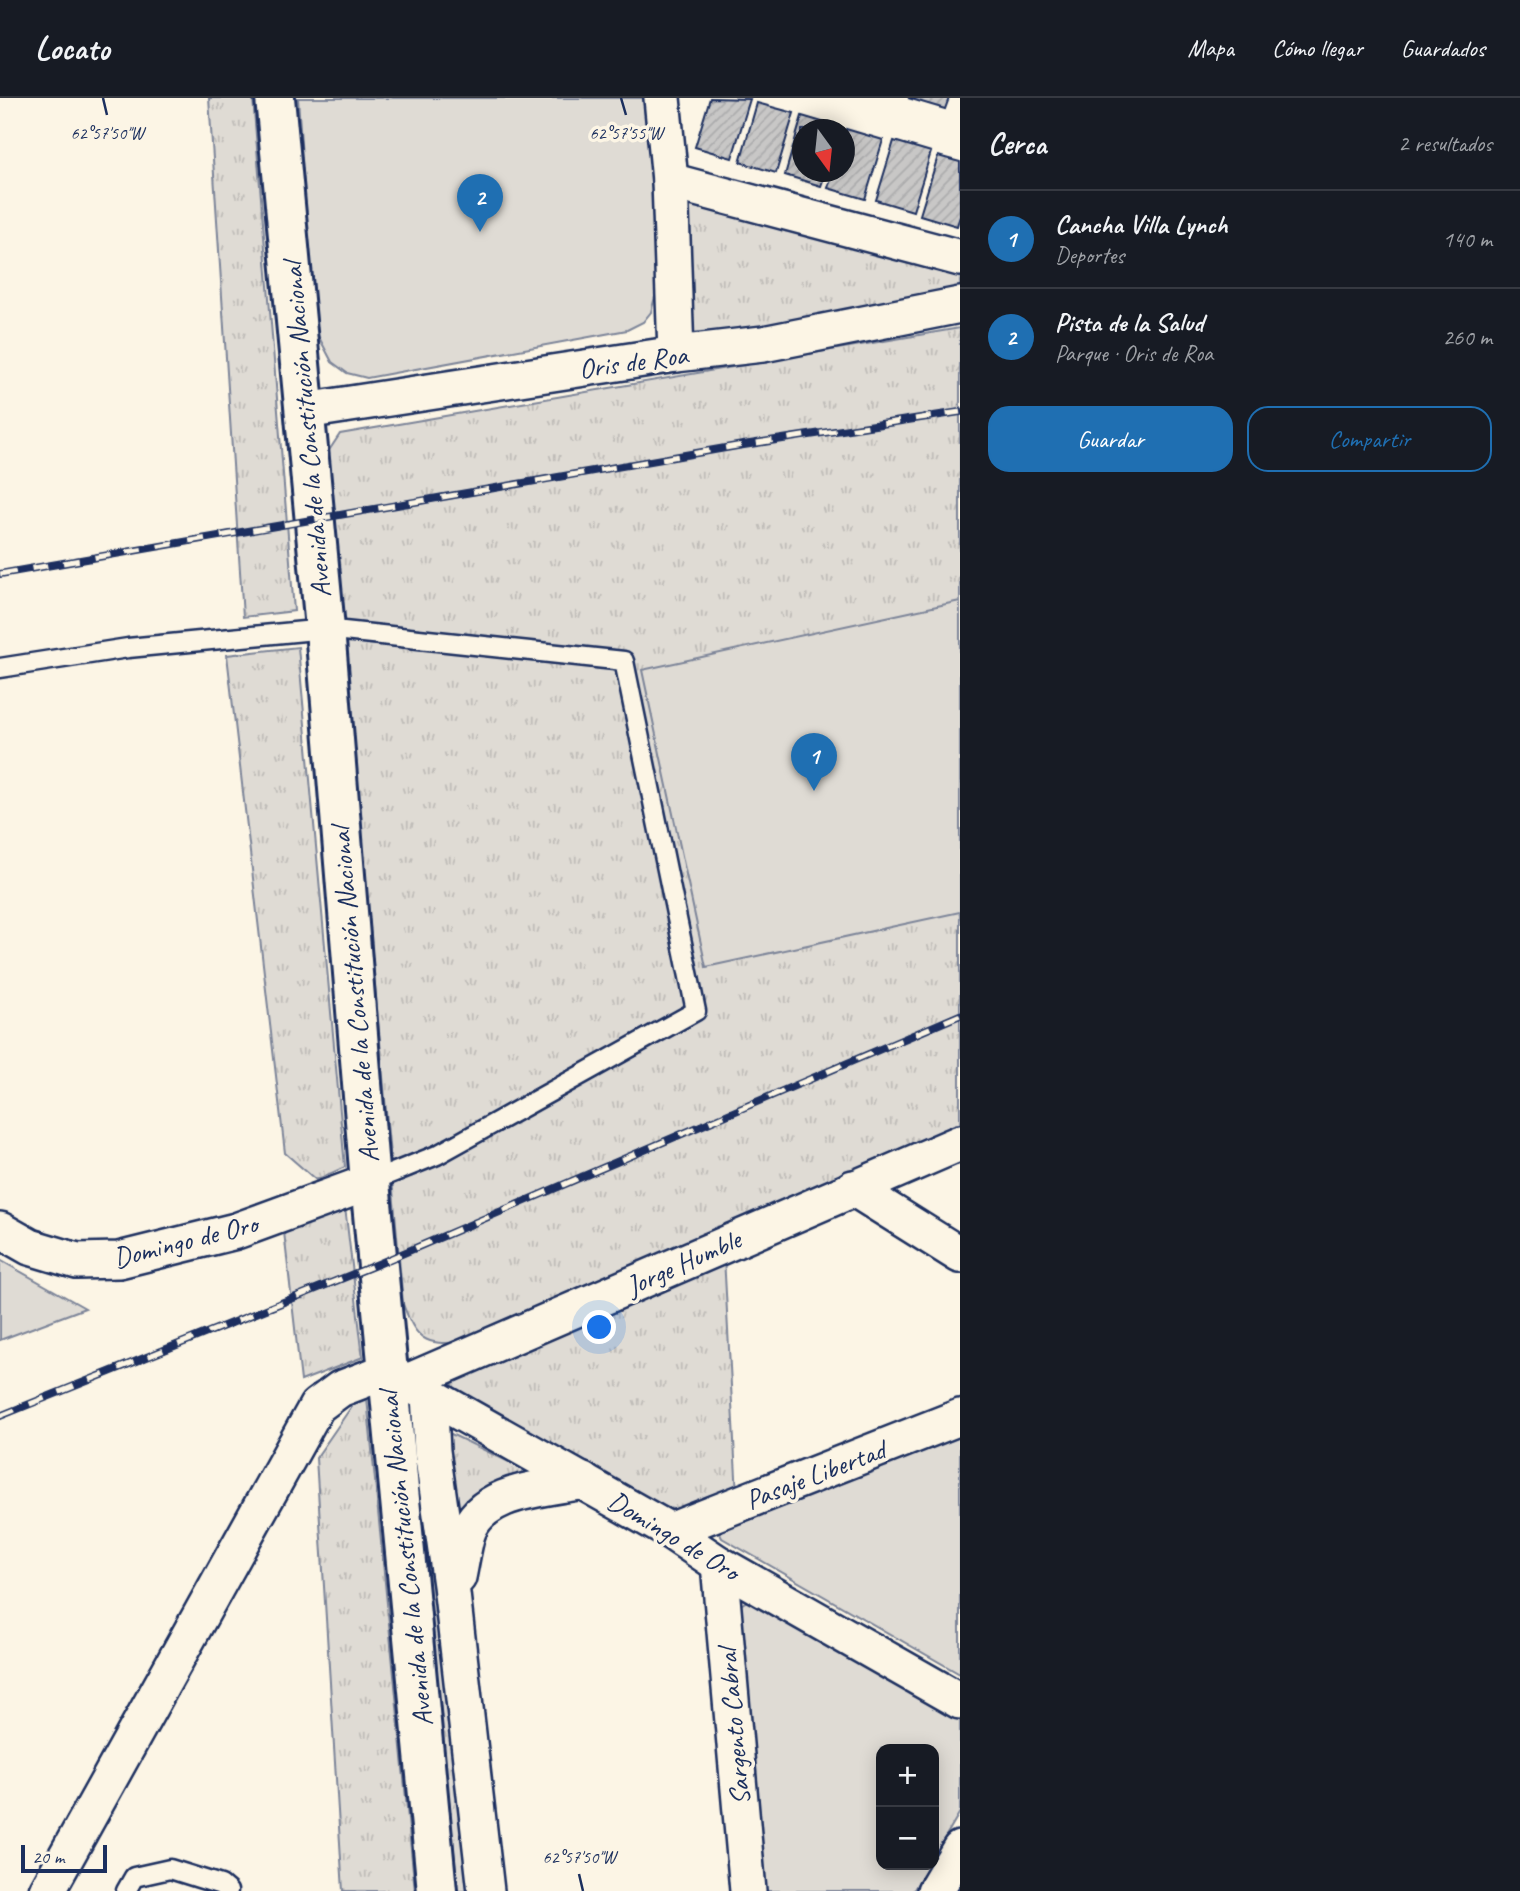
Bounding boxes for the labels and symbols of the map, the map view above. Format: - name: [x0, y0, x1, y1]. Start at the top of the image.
- north arrow: [792, 119, 855, 182]
- text: 62°57'50"W: [70, 122, 147, 144]
- text: 62°57'55"W: [589, 122, 666, 144]
- pin: 2: [457, 174, 503, 232]
- street label: Avenida de la Constitución Nacional: [274, 256, 339, 599]
- street label: Oris de Roa: [576, 336, 691, 386]
- pin: 1: [791, 733, 837, 791]
- street label: Avenida de la Constitución Nacional: [322, 821, 387, 1164]
- street label: Domingo de Oro: [109, 1205, 264, 1275]
- street label: Jorge Humble: [619, 1221, 748, 1304]
- your location: [582, 1310, 616, 1344]
- street label: Avenida de la Constitución Nacional: [370, 1385, 440, 1728]
- street label: Pasaje Libertad: [740, 1430, 894, 1517]
- street label: Domingo de Oro: [602, 1483, 749, 1590]
- street label: Sargento Cabral: [709, 1642, 758, 1807]
- scale bar: [21, 1842, 107, 1874]
- text: 62°57'50"W: [542, 1846, 619, 1868]

